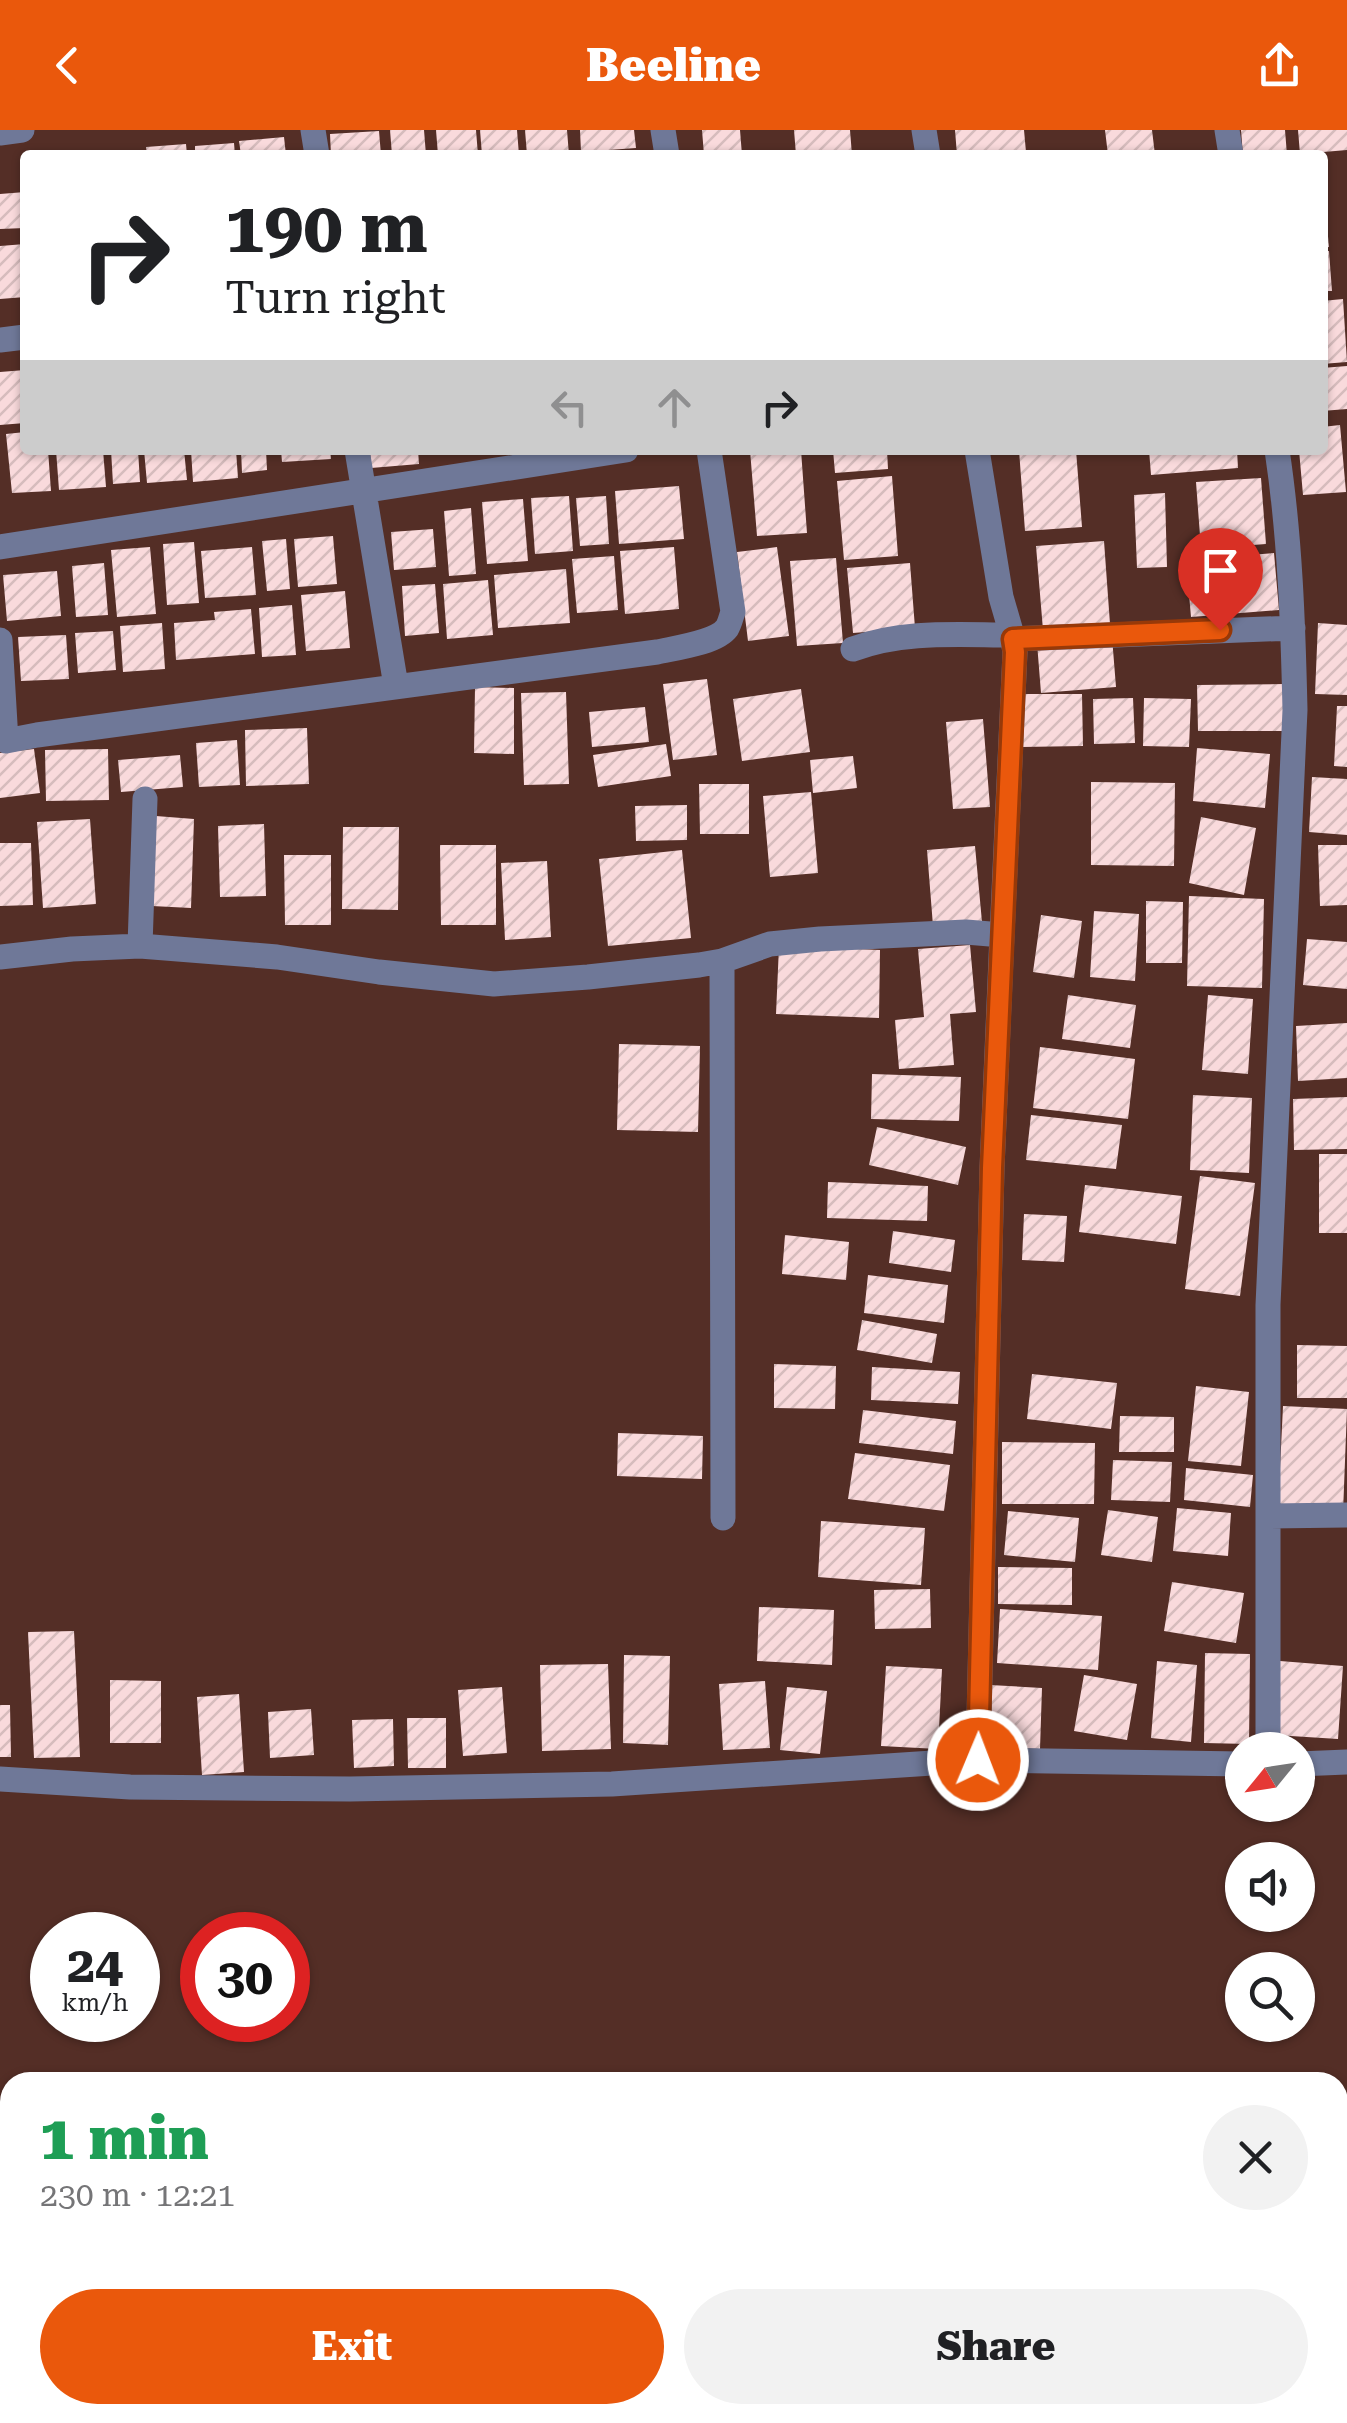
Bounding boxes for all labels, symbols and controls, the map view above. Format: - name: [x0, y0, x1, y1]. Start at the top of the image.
- icon: back: [40, 38, 95, 93]
- icon: share: [1252, 38, 1307, 93]
- text: Beeline: [586, 39, 761, 92]
- text: 190 m: [225, 187, 428, 269]
- icon: right: [60, 190, 190, 320]
- text: Turn right: [225, 271, 446, 324]
- icon: left: [542, 380, 597, 435]
- icon: ahead: [647, 380, 702, 435]
- icon: right: [752, 380, 807, 435]
- pin: [1178, 528, 1263, 631]
- icon: arrive: [1193, 543, 1248, 598]
- position arrow: [926, 1708, 1030, 1812]
- north arrow: [1225, 1732, 1315, 1822]
- map controls: [1225, 1732, 1315, 2042]
- button: sound: [1225, 1842, 1315, 1932]
- speed limit sign: 30: [180, 1912, 310, 2042]
- text: 24: [67, 1936, 123, 1994]
- button: search: [1225, 1952, 1315, 2042]
- text: km/h: [62, 1988, 128, 2017]
- text: 1 min: [40, 2103, 209, 2174]
- button: close: [1203, 2105, 1308, 2210]
- text: 230 m · 12:21: [40, 2176, 235, 2214]
- button: Exit: [40, 2289, 664, 2404]
- button: Share: [684, 2289, 1308, 2404]

